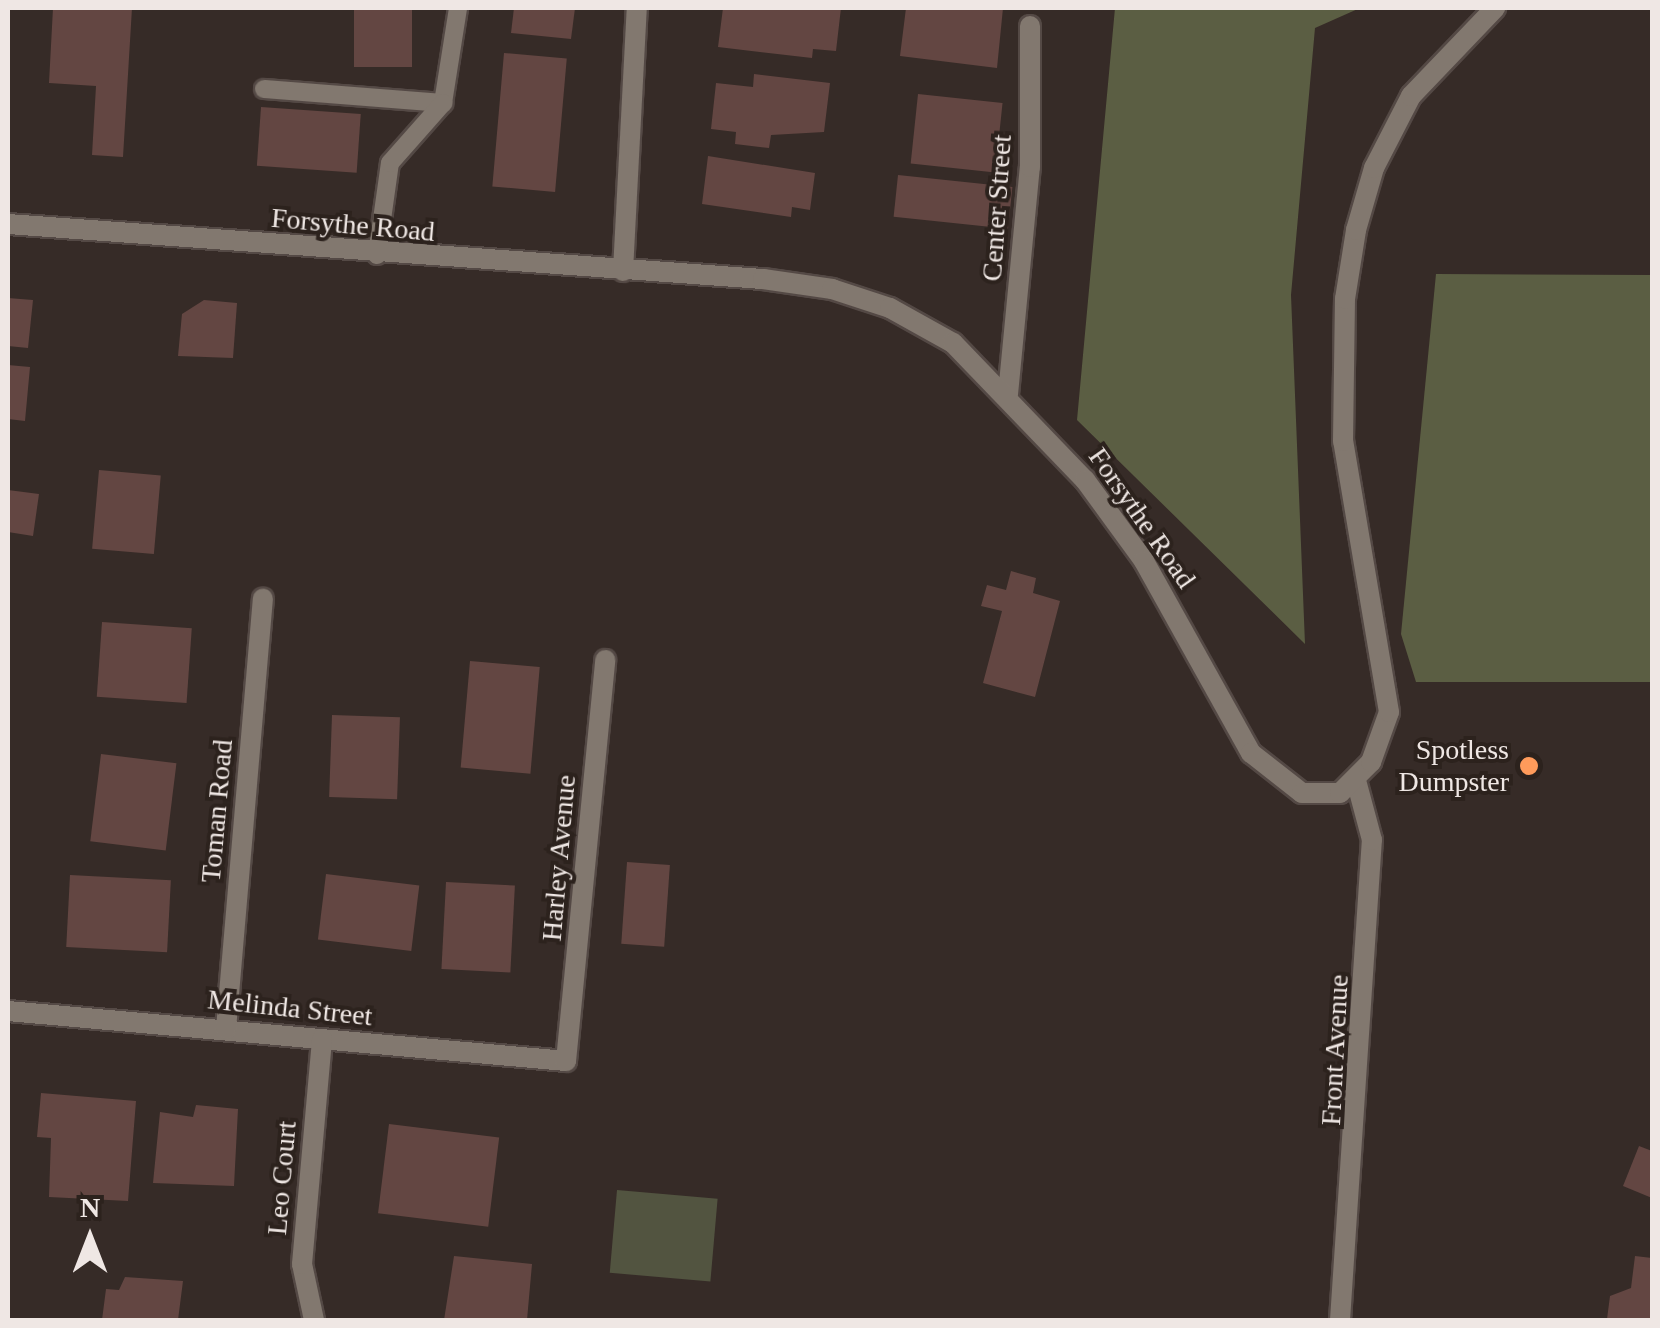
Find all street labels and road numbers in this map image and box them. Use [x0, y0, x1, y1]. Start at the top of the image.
street label: Center Street [975, 134, 1019, 282]
street label: Forsythe Road [270, 201, 436, 249]
street label: Forsythe Road [1081, 441, 1203, 595]
street label: Toman Road [194, 738, 240, 884]
street label: Harley Avenue [535, 773, 583, 943]
street label: Front Avenue [1314, 973, 1356, 1127]
street label: Melinda Street [206, 983, 374, 1033]
street label: Leo Court [260, 1120, 304, 1236]

